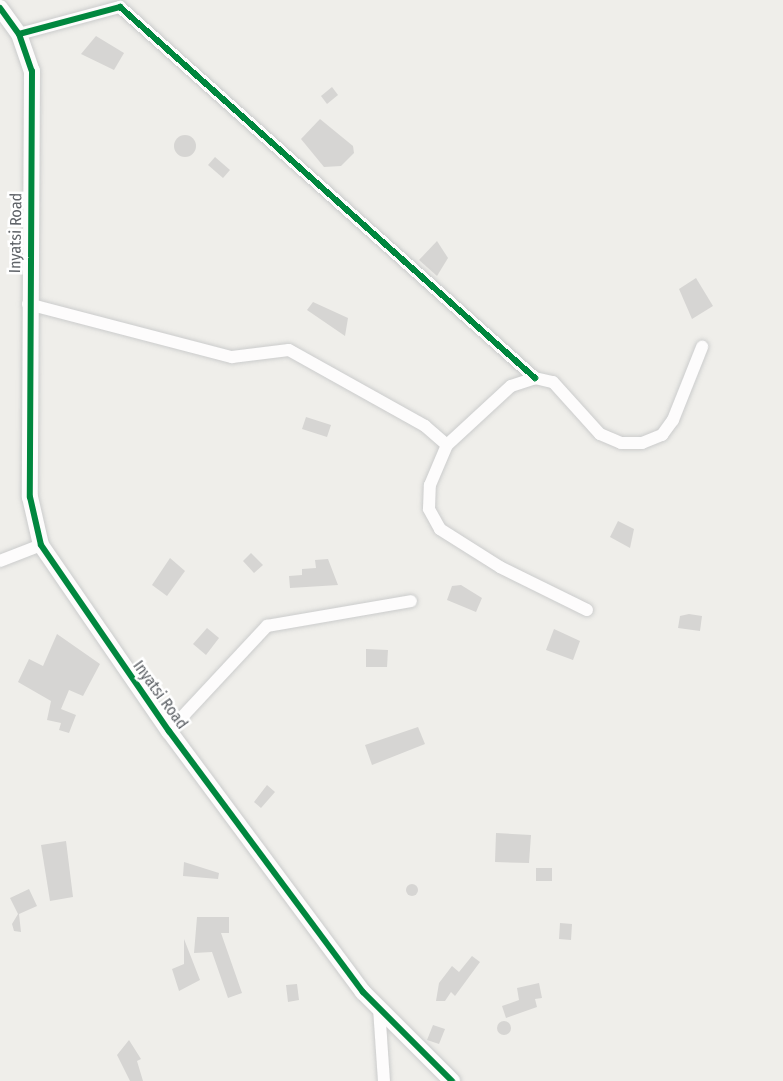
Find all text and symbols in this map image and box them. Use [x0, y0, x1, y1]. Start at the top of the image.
street label: Inyatsi Road [6, 193, 26, 273]
street label: Inyatsi Road [129, 657, 191, 733]

